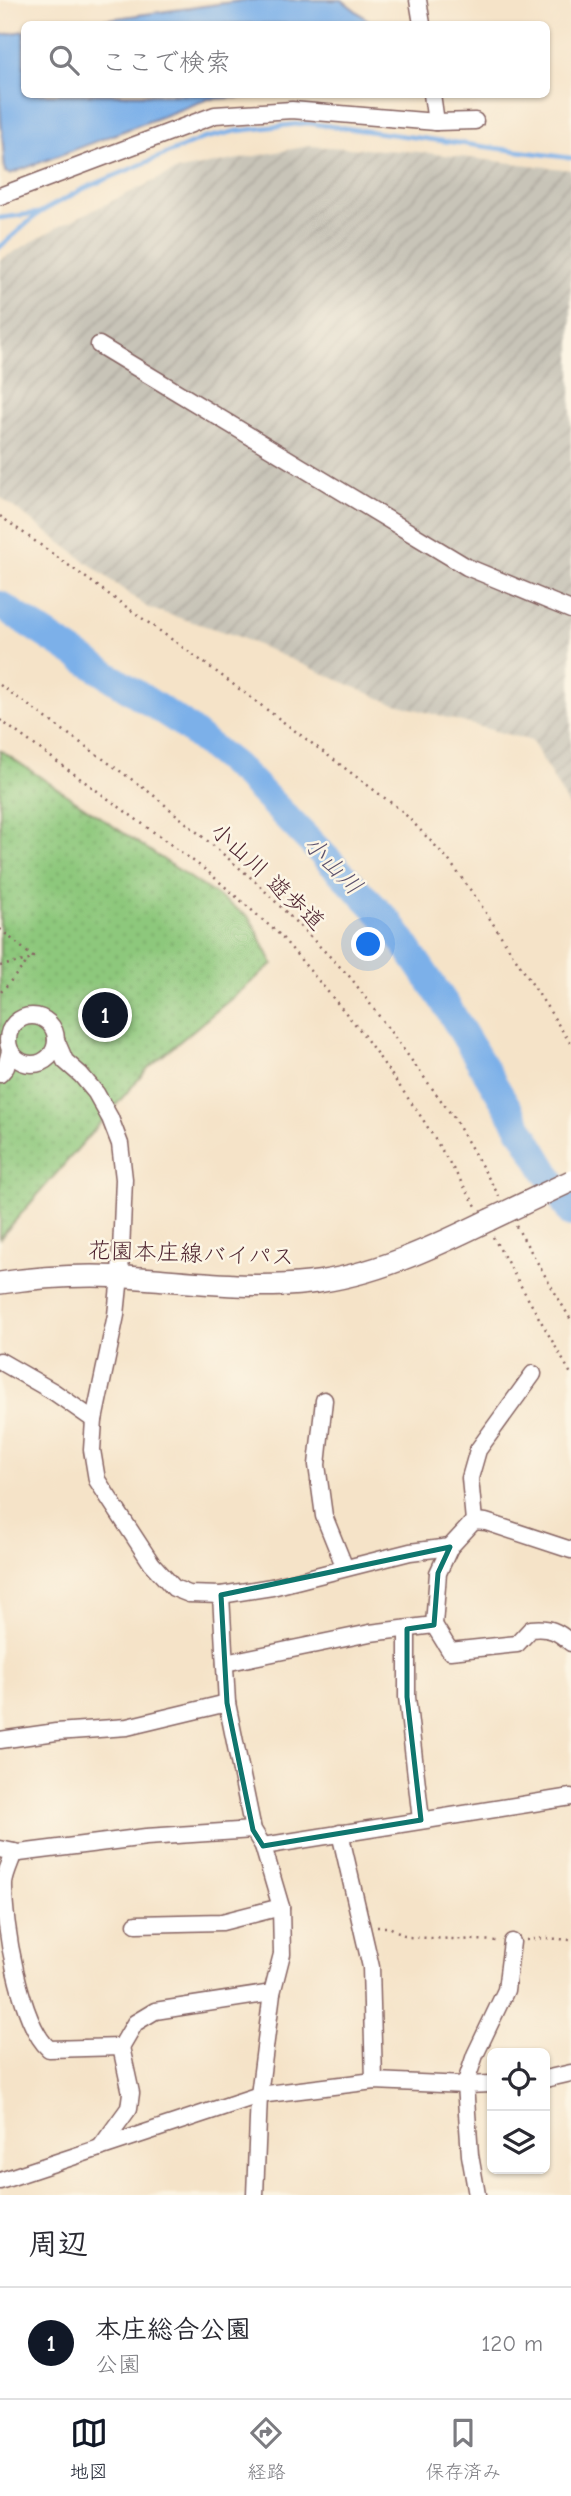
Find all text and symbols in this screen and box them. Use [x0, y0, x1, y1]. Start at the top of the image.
search box [21, 21, 550, 98]
icon: search [45, 41, 83, 79]
text: ここで検索 [101, 48, 231, 78]
street label: 小山川 遊歩道 [205, 817, 330, 936]
water label: 小山川 [298, 830, 368, 900]
your location [351, 927, 385, 961]
pin: 1 [82, 989, 128, 1041]
street label: 花園本庄線バイパス [87, 1236, 295, 1271]
map controls [487, 2048, 550, 2174]
button: locate [487, 2048, 550, 2111]
button: layers [487, 2111, 550, 2174]
text: 周辺 [28, 2227, 88, 2262]
text: 本庄総合公園 [95, 2315, 251, 2345]
text: 1 [46, 2330, 56, 2357]
text: 120 m [481, 2330, 543, 2357]
text: 公園 [95, 2351, 141, 2378]
tab: 地図 [70, 2414, 108, 2483]
tab: 経路 [247, 2414, 285, 2483]
tab: 保存済み [425, 2414, 501, 2483]

